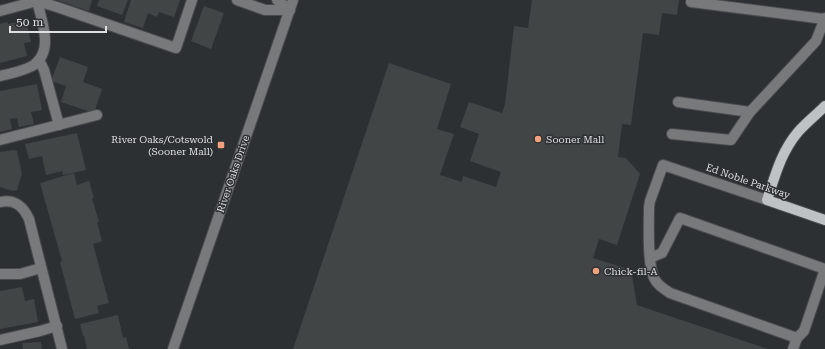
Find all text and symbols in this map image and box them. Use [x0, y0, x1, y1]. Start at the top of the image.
scale bar [10, 8, 106, 34]
text: 50 m [16, 15, 43, 29]
place label: River Oaks/Cotswold (Sooner Mall) [111, 134, 214, 157]
street label: River Oaks Drive [215, 134, 252, 214]
marker: Sooner Mall [533, 134, 543, 144]
place label: Sooner Mall [546, 134, 604, 145]
marker: River Oaks/Cotswold (Sooner Mall) [216, 140, 226, 150]
street label: Ed Noble Parkway [705, 161, 792, 201]
marker: Chick-fil-A [591, 266, 601, 276]
place label: Chick-fil-A [604, 266, 658, 277]

